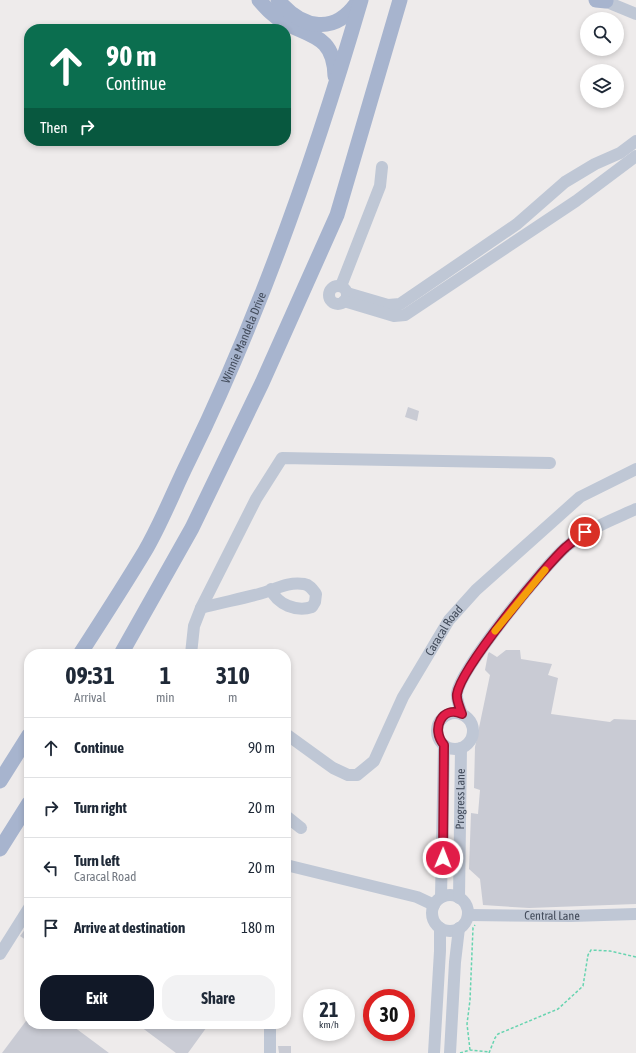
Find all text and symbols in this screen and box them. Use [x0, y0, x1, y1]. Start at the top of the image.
map controls [580, 12, 624, 108]
button: search [580, 12, 624, 56]
icon: ahead [40, 40, 92, 92]
text: 90 m [106, 40, 156, 72]
button: layers [580, 64, 624, 108]
text: Continue [106, 73, 166, 94]
icon: right [76, 116, 98, 138]
text: Then [40, 119, 68, 136]
street label: Winnie Mandela Drive [219, 290, 269, 385]
pin [568, 515, 602, 549]
icon: arrive [574, 521, 596, 543]
street label: Caracal Road [422, 602, 466, 658]
text: 09:31 [65, 662, 115, 689]
text: 1 [160, 662, 171, 689]
text: 310 [216, 662, 250, 689]
text: Arrival [74, 690, 106, 705]
text: min [156, 690, 175, 705]
text: m [228, 690, 237, 705]
icon: ahead [40, 737, 62, 759]
text: Continue [74, 739, 124, 756]
text: 90 m [248, 739, 275, 756]
street label: Progress Lane [453, 768, 468, 830]
icon: right [40, 797, 62, 819]
text: Turn right [74, 799, 127, 816]
text: 20 m [248, 799, 275, 816]
position arrow [422, 837, 464, 879]
text: Turn left [74, 852, 120, 869]
icon: left [40, 857, 62, 879]
text: 20 m [248, 859, 275, 876]
text: Caracal Road [74, 869, 136, 884]
street label: Central Lane [524, 909, 580, 923]
icon: arrive [40, 917, 62, 939]
text: Arrive at destination [74, 919, 185, 936]
text: 180 m [241, 919, 275, 936]
button: Exit [40, 975, 154, 1021]
button: Share [162, 975, 275, 1021]
speed limit sign: 30 [363, 989, 415, 1041]
text: 21 [320, 998, 338, 1021]
text: km/h [319, 1019, 339, 1030]

